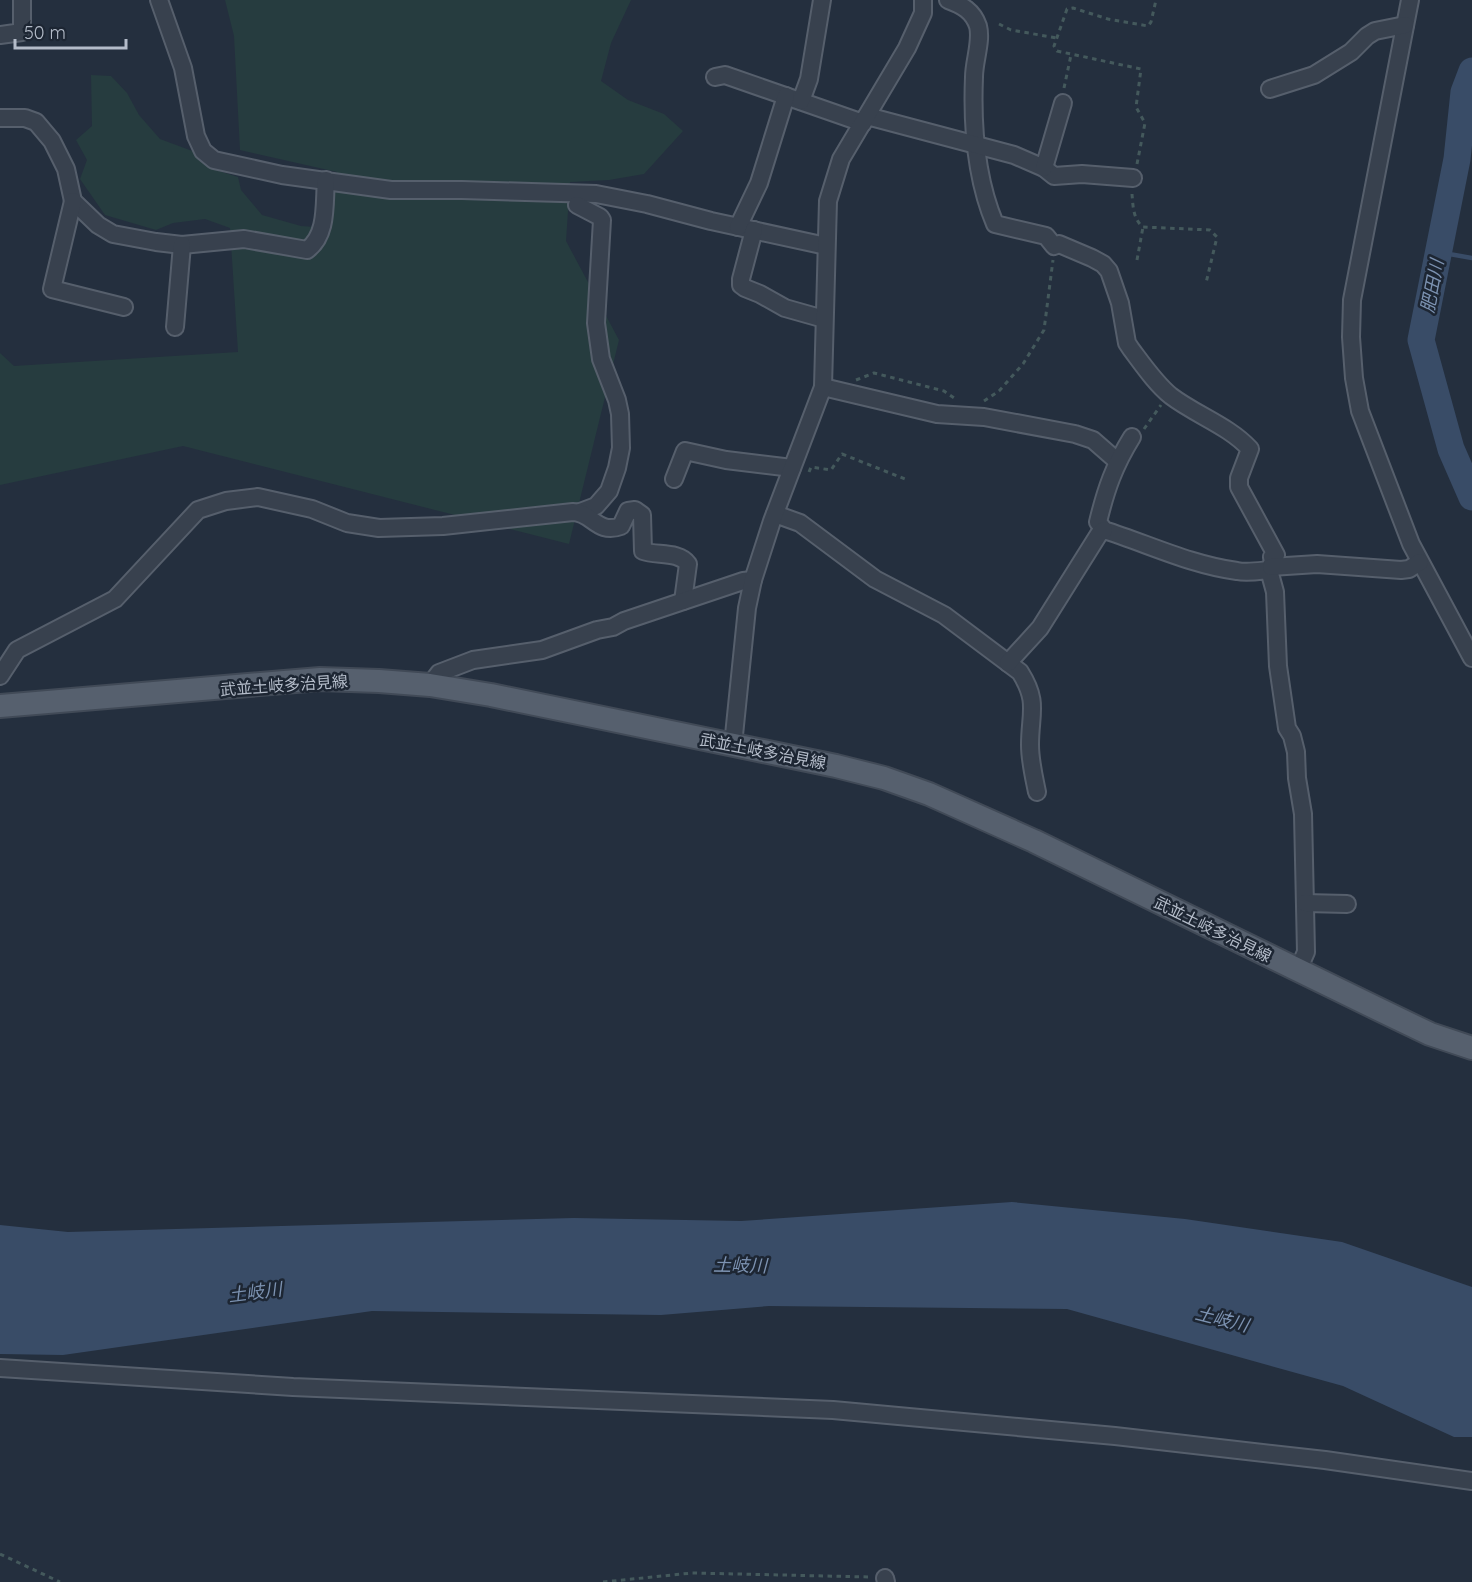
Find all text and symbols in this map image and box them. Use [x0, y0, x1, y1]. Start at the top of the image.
scale bar [15, 12, 126, 50]
text: 50 m [24, 21, 66, 44]
water label: 肥田川 [1416, 255, 1449, 315]
street label: 武並土岐多治見線 [219, 671, 349, 699]
street label: 武並土岐多治見線 [698, 729, 828, 773]
street label: 武並土岐多治見線 [1151, 892, 1275, 966]
water label: 土岐川 [713, 1253, 769, 1277]
water label: 土岐川 [227, 1277, 285, 1307]
water label: 土岐川 [1193, 1301, 1253, 1337]

